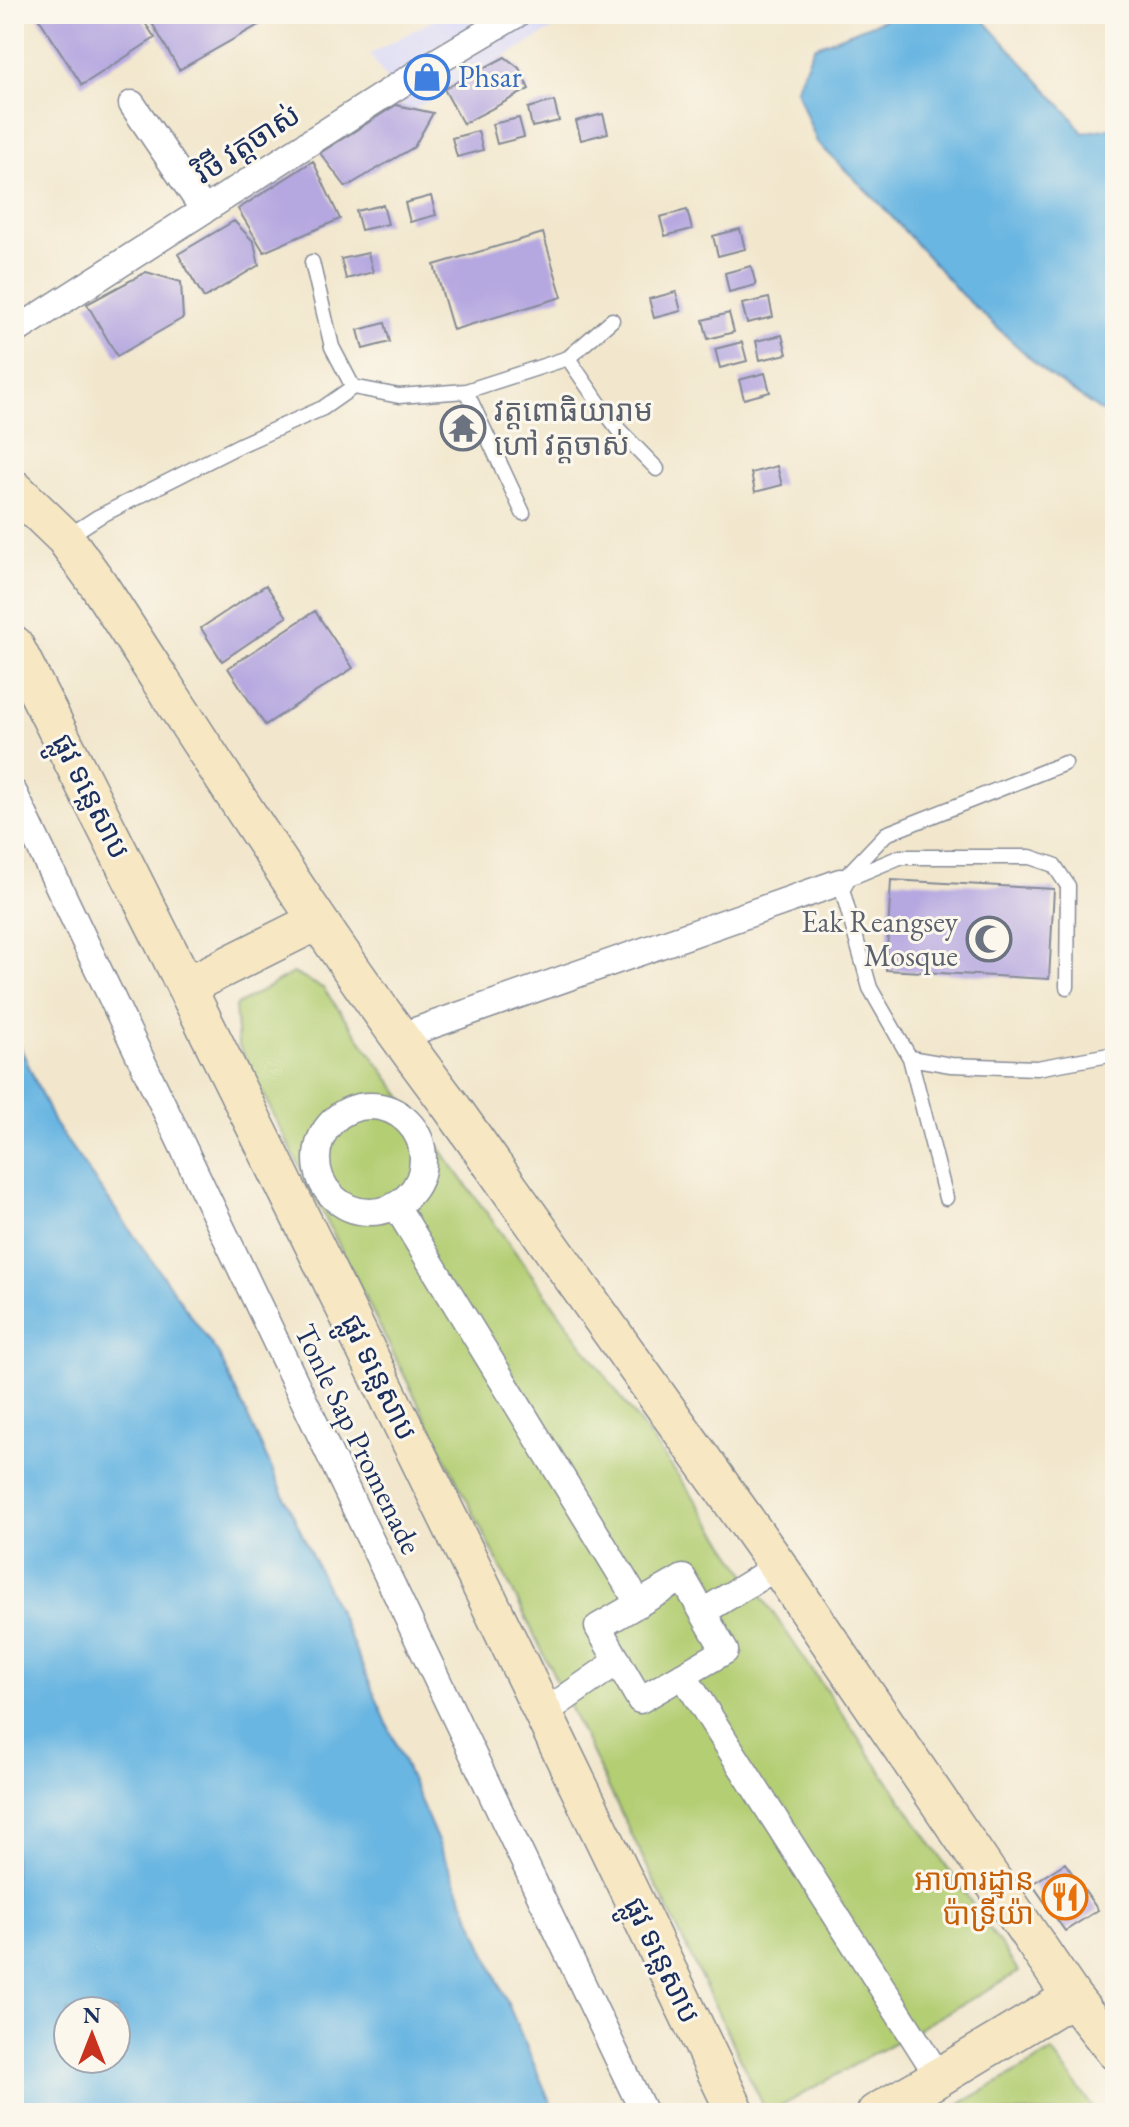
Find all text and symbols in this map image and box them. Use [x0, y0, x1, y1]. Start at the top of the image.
shop icon: Phsar [403, 53, 451, 101]
place label: Phsar [458, 57, 522, 96]
street label: វិថី វត្តចាស់ [186, 95, 307, 193]
place label: វត្តពោធិយារាម ហៅ វត្តចាស់ [494, 391, 653, 464]
temple icon: វត្តពោធិយារាម ហៅ វត្តចាស់ [439, 404, 487, 452]
street label: ផ្លូវ ទន្លេសាប [37, 726, 140, 868]
place label: Eak Reangsey Mosque [801, 902, 959, 975]
mosque icon: Eak Reangsey Mosque [965, 915, 1013, 963]
street label: ផ្លូវ ទន្លេសាប [326, 1307, 427, 1449]
street label: Tonle Sap Promenade [286, 1317, 431, 1560]
place label: អាហារដ្ឋាន ប៉ាទ្រីយ៉ា [914, 1860, 1034, 1933]
restaurant icon: អាហារដ្ឋាន ប៉ាទ្រីយ៉ា [1041, 1873, 1089, 1921]
street label: ផ្លូវ ទន្លេសាប [609, 1890, 710, 2032]
north arrow [52, 1995, 132, 2075]
text: N [83, 2001, 101, 2030]

